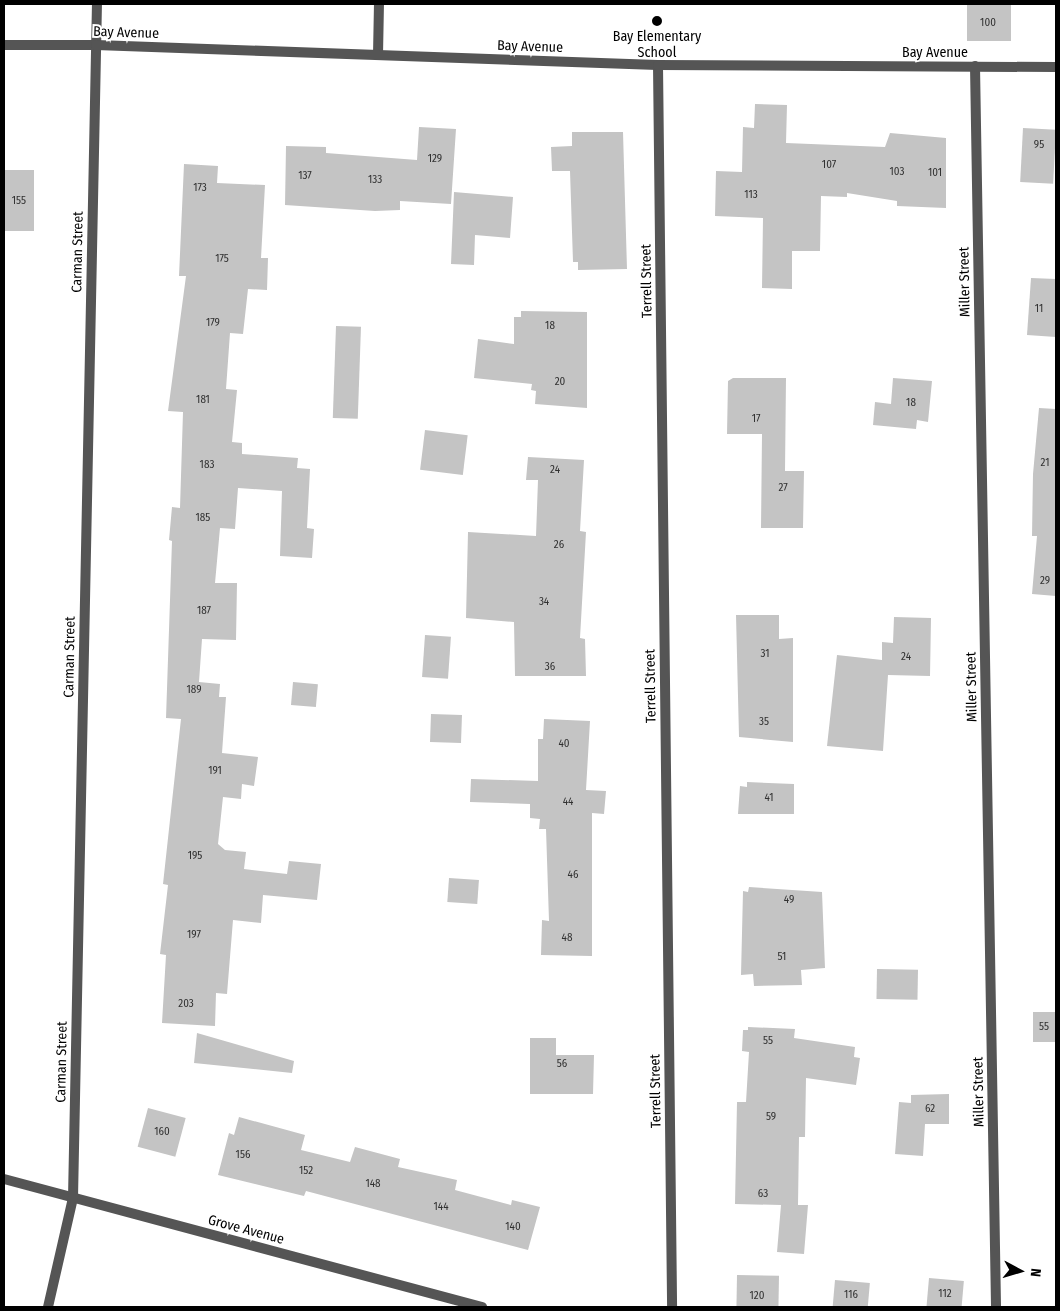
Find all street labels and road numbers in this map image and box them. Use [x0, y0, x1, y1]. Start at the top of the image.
street label: Bay Avenue [93, 23, 159, 43]
street label: Bay Avenue [497, 37, 563, 57]
street label: Bay Avenue [902, 45, 968, 61]
street label: Carman Street [69, 211, 87, 293]
street label: Terrell Street [638, 244, 656, 318]
street label: Miller Street [956, 247, 974, 317]
street label: Carman Street [61, 616, 79, 698]
street label: Terrell Street [642, 649, 660, 723]
street label: Miller Street [963, 652, 981, 722]
street label: Carman Street [53, 1021, 71, 1103]
street label: Terrell Street [647, 1054, 665, 1128]
street label: Miller Street [970, 1057, 988, 1127]
street label: Grove Avenue [206, 1212, 286, 1248]

